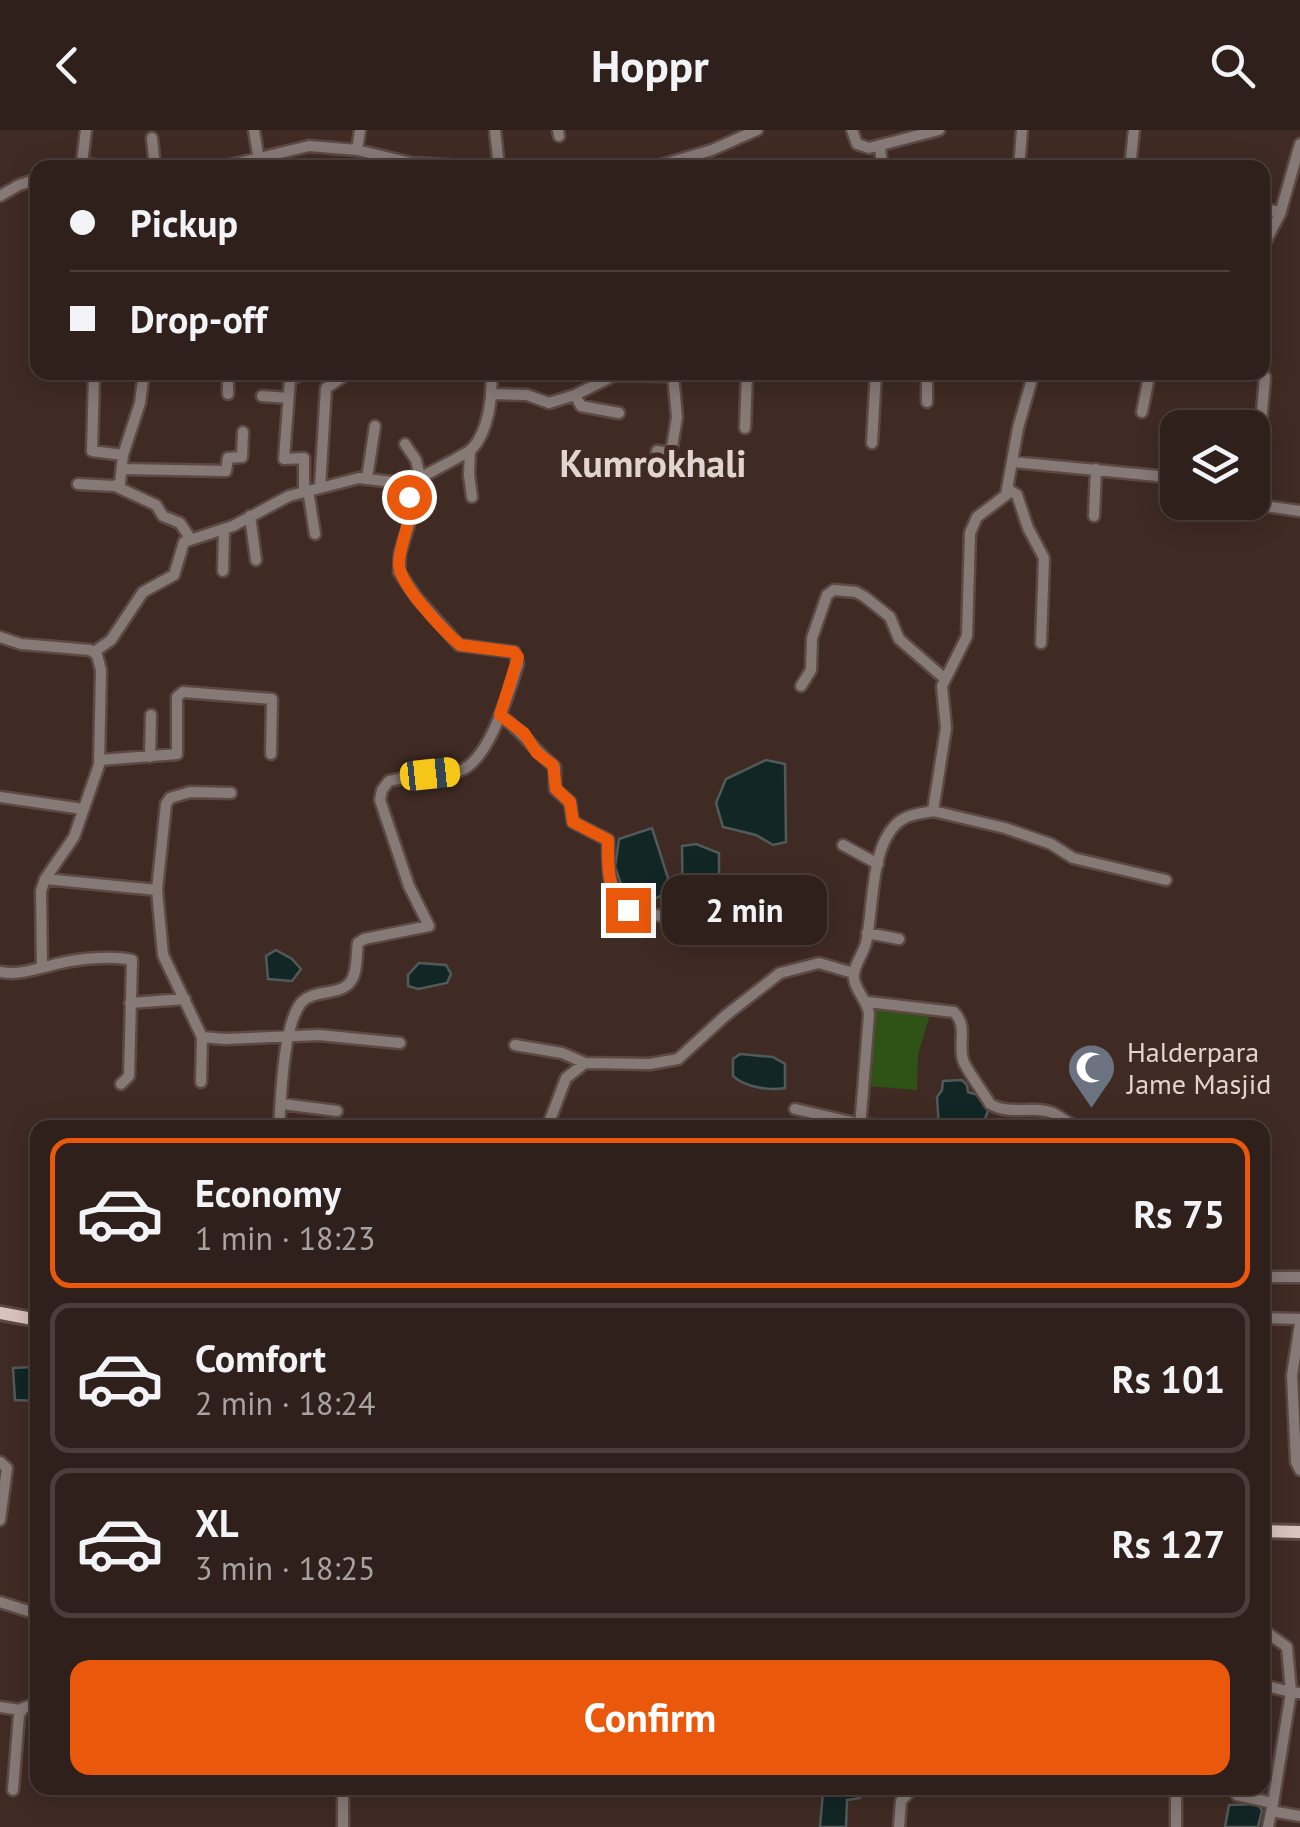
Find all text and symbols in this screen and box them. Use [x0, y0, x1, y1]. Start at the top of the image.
text: Hoppr [591, 36, 709, 94]
icon: back [40, 38, 95, 93]
icon: search [1205, 38, 1260, 93]
text: Pickup [130, 198, 238, 247]
text: Drop-off [130, 294, 267, 343]
map controls [1160, 410, 1270, 520]
button: layers [1160, 410, 1270, 520]
district label: Kumrokhali [559, 438, 747, 487]
route start [387, 475, 432, 520]
car [399, 756, 461, 792]
callout: 2 min [663, 875, 828, 945]
route end [606, 888, 651, 933]
text: 2 min [705, 889, 784, 931]
place label: Halderpara Jame Masjid [1126, 1033, 1271, 1102]
mosque icon: Halderpara Jame Masjid [1066, 1042, 1118, 1110]
icon: car [75, 1168, 165, 1258]
text: Economy [195, 1168, 341, 1217]
text: Rs 75 [1133, 1189, 1225, 1238]
text: 1 min · 18:23 [195, 1217, 375, 1259]
icon: car [75, 1333, 165, 1423]
text: Comfort [195, 1333, 326, 1382]
text: Rs 101 [1112, 1354, 1225, 1403]
text: 2 min · 18:24 [195, 1382, 375, 1424]
icon: car [75, 1498, 165, 1588]
text: XL [195, 1498, 239, 1547]
text: Rs 127 [1112, 1519, 1225, 1568]
text: 3 min · 18:25 [195, 1547, 375, 1589]
button: Confirm [70, 1660, 1230, 1775]

